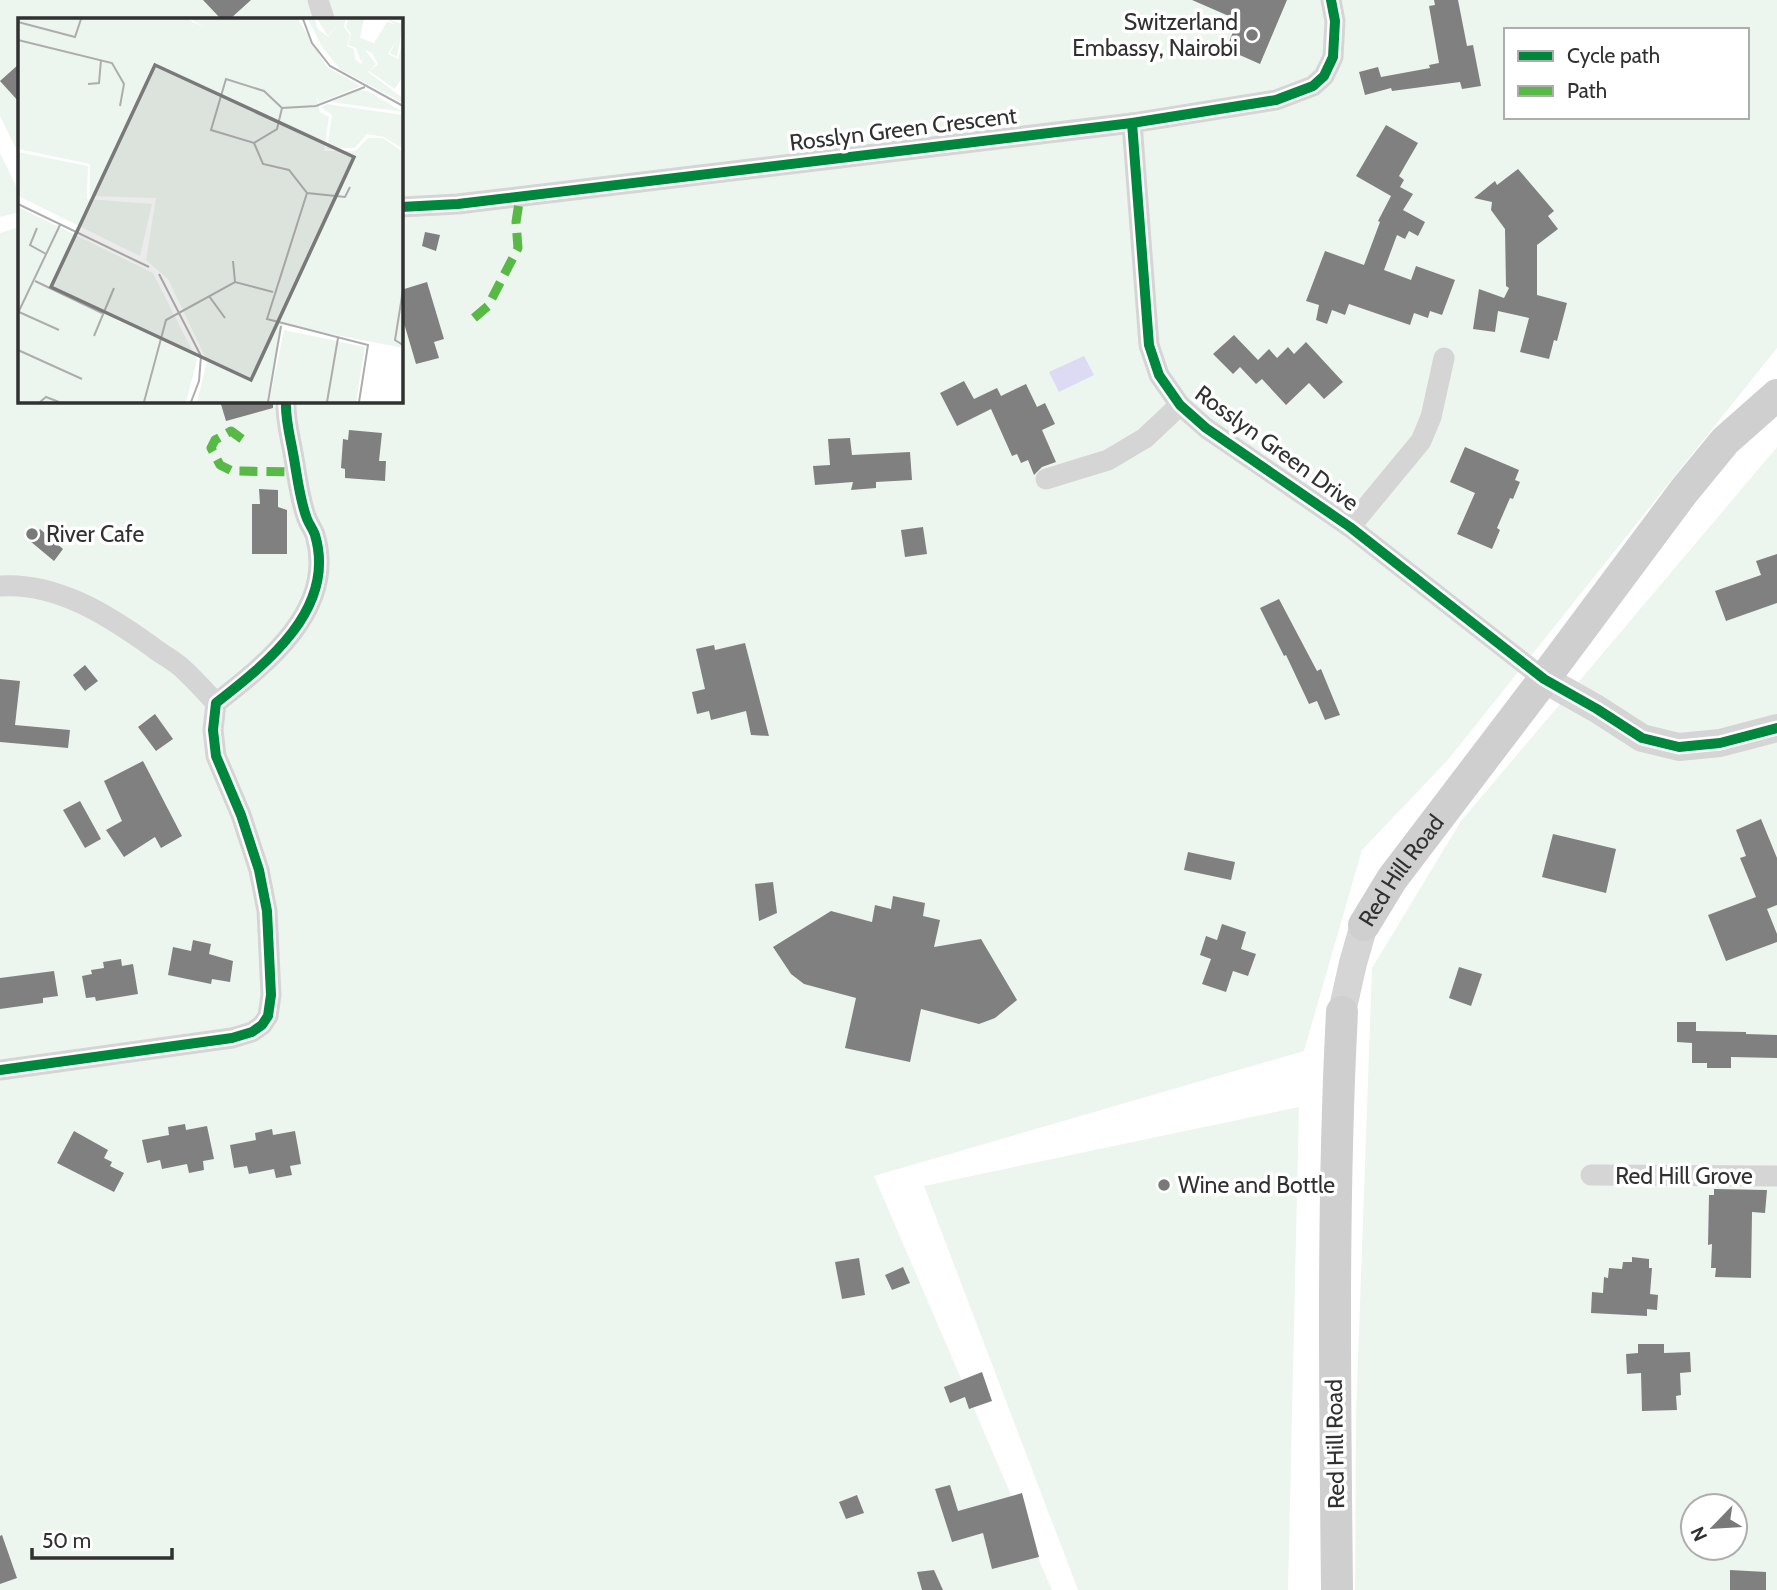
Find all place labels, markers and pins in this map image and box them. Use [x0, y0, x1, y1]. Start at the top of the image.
place label: Switzerland Embassy, Nairobi [1072, 8, 1238, 62]
marker: Switzerland Embassy, Nairobi [1244, 27, 1260, 43]
place label: River Cafe [46, 520, 144, 548]
marker: River Cafe [24, 526, 40, 542]
place label: Wine and Bottle [1178, 1171, 1335, 1199]
marker: Wine and Bottle [1156, 1177, 1172, 1193]

